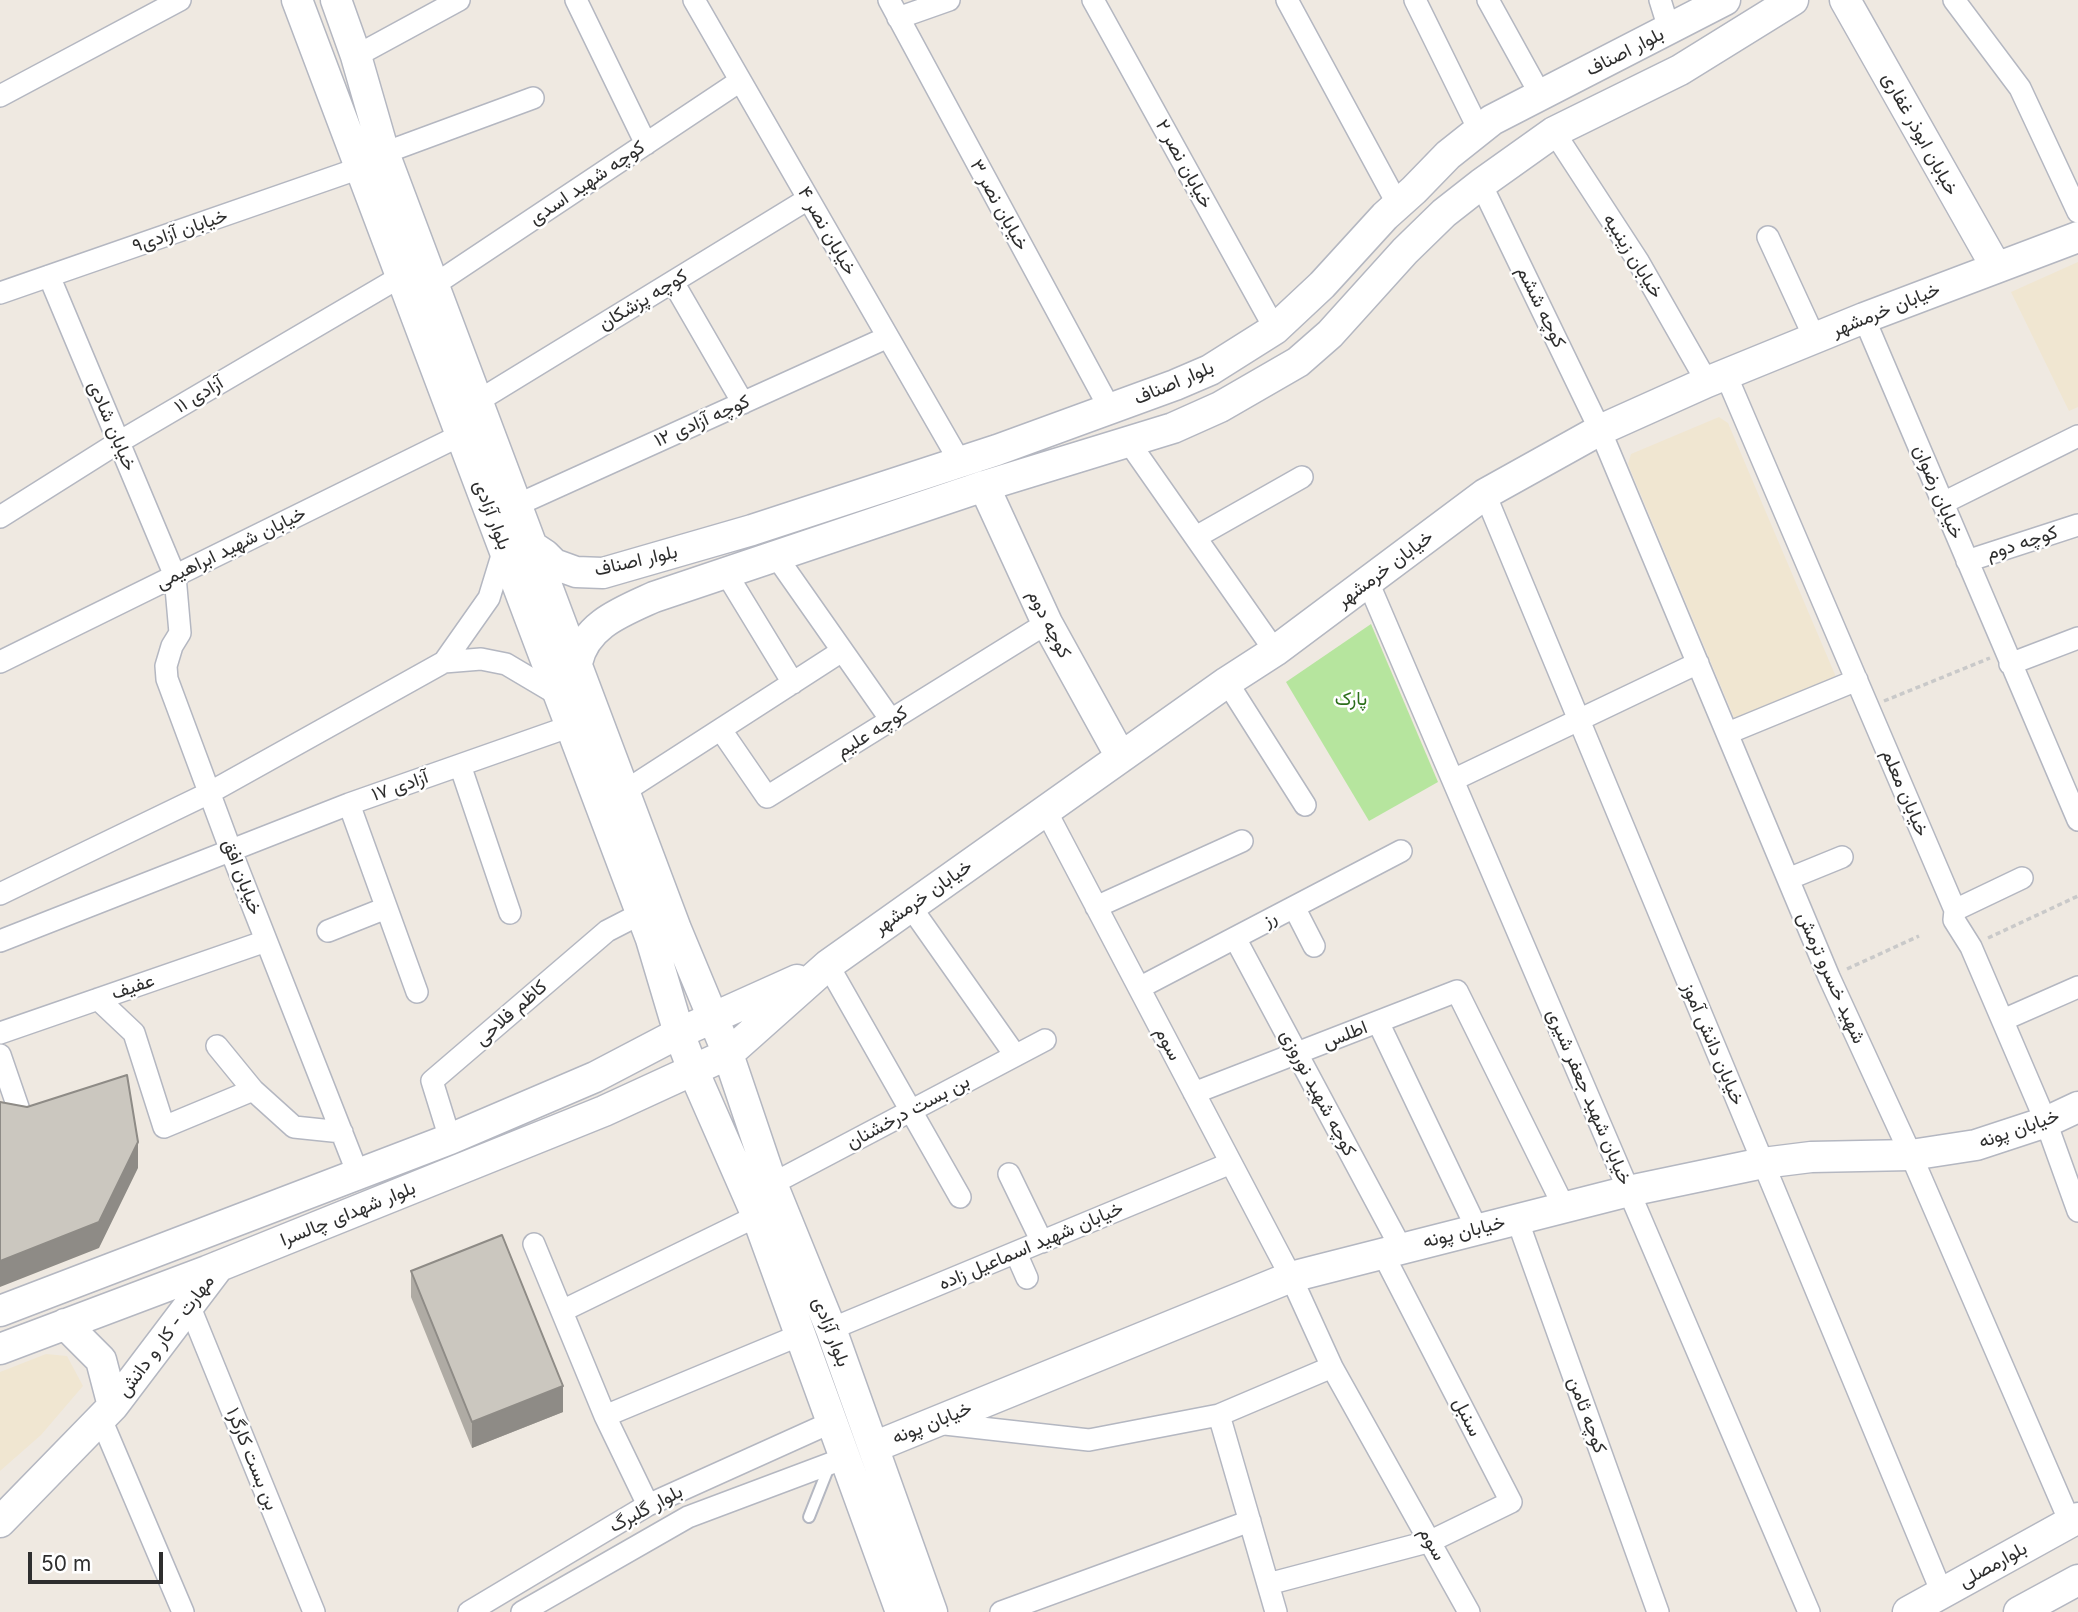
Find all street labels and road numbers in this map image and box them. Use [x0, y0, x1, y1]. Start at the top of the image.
street label: بلوار اصناف [1582, 23, 1668, 81]
street label: خیابان ابوذر غفاری [1877, 69, 1963, 199]
street label: خیابان نصر ۲ [1150, 116, 1218, 212]
street label: کوچه شهید اسدی [525, 136, 649, 230]
street label: خیابان نصر ۳ [965, 156, 1033, 254]
street label: خیابان نصر ۴ [792, 183, 862, 279]
street label: خیابان آزادی۹ [129, 204, 231, 258]
street label: خیابان زینبیه [1598, 209, 1668, 303]
street label: کوچه ششم [1511, 263, 1571, 351]
street label: کوچه پزشکان [594, 265, 692, 335]
street label: خیابان خرمشهر [1828, 278, 1944, 342]
street label: بلوار اصناف [1131, 356, 1217, 410]
street label: آزادی ۱۱ [170, 372, 228, 418]
street label: خیابان شادی [83, 377, 141, 475]
street label: کوچه آزادی ۱۲ [651, 390, 753, 452]
street label: خیابان رضوان [1908, 442, 1968, 542]
street label: بلوار آزادی [468, 477, 516, 553]
street label: خیابان شهید ابراهیمی [152, 502, 310, 594]
street label: کوچه دوم [1983, 521, 2061, 565]
street label: خیابان خرمشهر [1332, 525, 1438, 613]
street label: بلوار اصناف [592, 540, 680, 582]
street label: کوچه دوم [1022, 586, 1076, 662]
street label: کوچه علیم [832, 701, 912, 763]
street label: خیابان معلم [1876, 746, 1934, 840]
street label: آزادی ۱۷ [369, 766, 431, 806]
street label: خیابان افق [217, 836, 267, 918]
street label: خیابان خرمشهر [869, 855, 977, 939]
street label: رز [1259, 906, 1281, 932]
street label: شهید خسرو ترمش [1792, 909, 1870, 1047]
street label: عفیف [109, 969, 157, 1005]
street label: کاظم فلاحی [470, 975, 552, 1051]
street label: خیابان دانش آموز [1677, 979, 1749, 1109]
street label: خیابان شهید جعفر شیری [1542, 1005, 1636, 1189]
street label: اطلس [1319, 1016, 1371, 1054]
street label: سوم [1150, 1023, 1186, 1065]
street label: کوچه شهید نوروزی [1275, 1026, 1361, 1160]
street label: بن بست درخشنان [842, 1070, 974, 1154]
street label: خیابان پونه [1976, 1105, 2062, 1153]
street label: بلوار شهدای چالسرا [277, 1177, 419, 1251]
street label: خیابان شهید اسماعیل زاده [935, 1197, 1127, 1295]
street label: خیابان پونه [1420, 1211, 1508, 1253]
street label: مهارت - کار و دانش [113, 1270, 219, 1402]
street label: بلوار آزادی [807, 1294, 855, 1370]
street label: کوچه ثامن [1563, 1374, 1611, 1456]
street label: سنبل [1448, 1394, 1486, 1440]
street label: خیابان پونه [889, 1397, 975, 1449]
street label: بن بست کارگر۱ [221, 1404, 283, 1514]
street label: بلوار گلبرگ [605, 1480, 687, 1538]
street label: سوم [1414, 1523, 1450, 1565]
street label: بلوارمصلی [1955, 1537, 2031, 1593]

